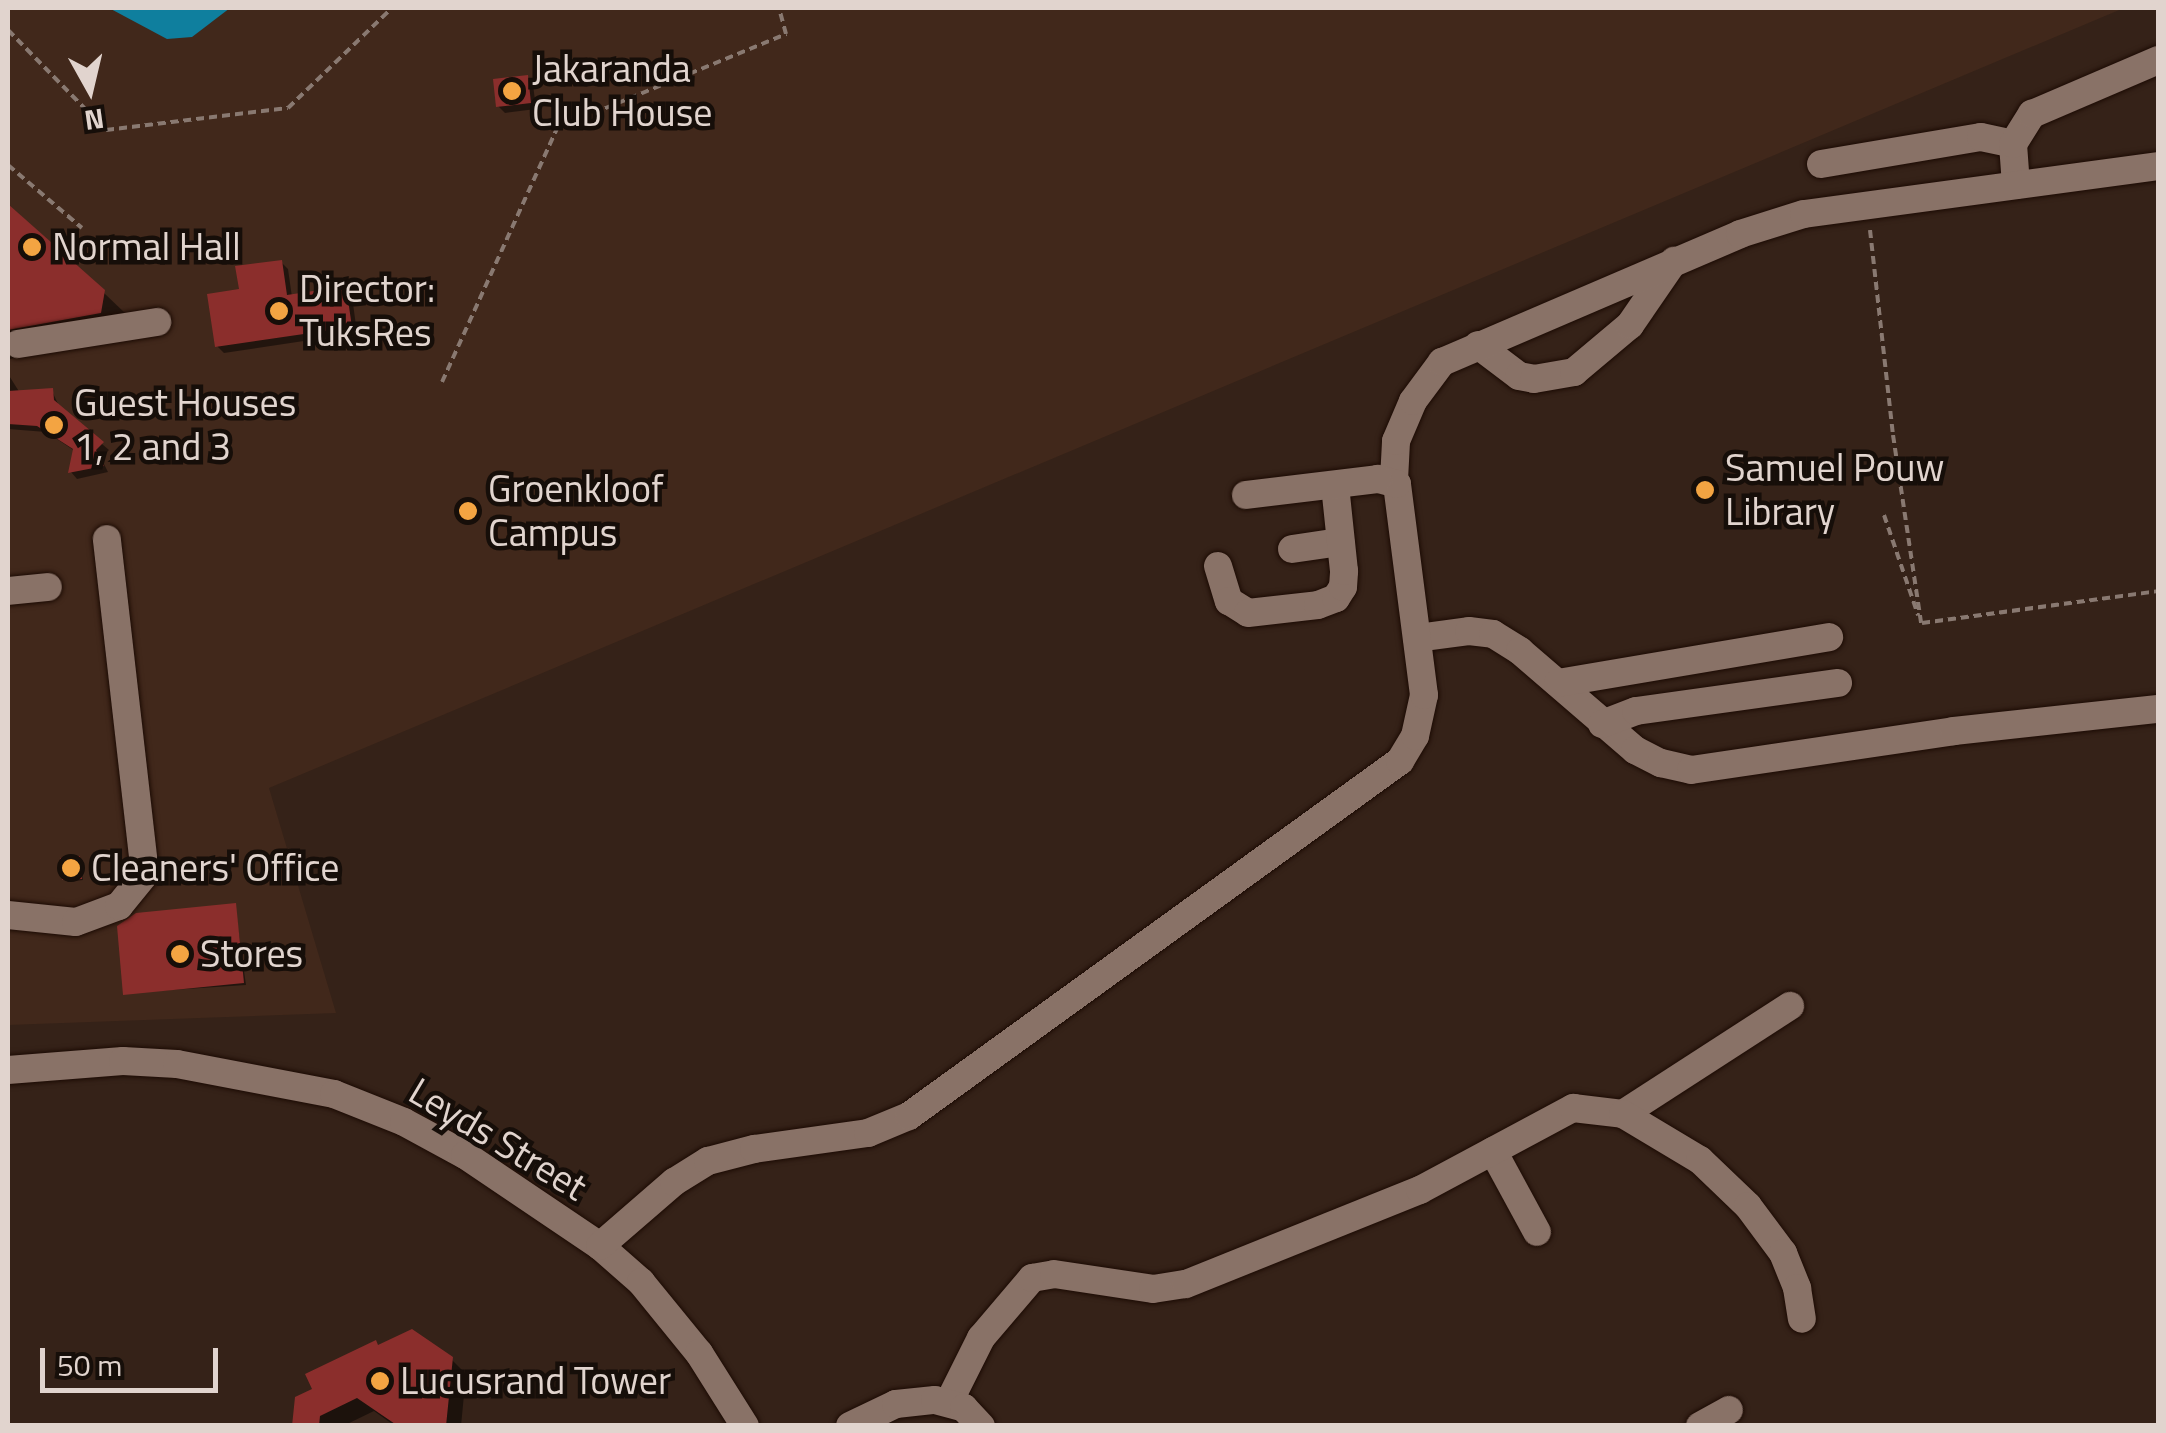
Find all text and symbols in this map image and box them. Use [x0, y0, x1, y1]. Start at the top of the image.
north arrow [40, 40, 140, 140]
place label: Jakaranda Club House [532, 46, 713, 136]
marker: Jakaranda Club House [501, 80, 523, 102]
text: N [82, 98, 107, 143]
place label: Normal Hall [52, 224, 241, 270]
marker: Normal Hall [21, 236, 43, 258]
place label: Director: TuksRes [299, 266, 435, 356]
marker: Director: TuksRes [268, 300, 290, 322]
place label: Guest Houses 1, 2 and 3 [74, 380, 296, 469]
marker: Guest Houses 1, 2 and 3 [43, 414, 65, 436]
place label: Samuel Pouw Library [1725, 445, 1944, 534]
place label: Groenkloof Campus [488, 466, 664, 556]
marker: Samuel Pouw Library [1694, 479, 1716, 501]
marker: Groenkloof Campus [457, 500, 479, 522]
place label: Cleaners' Office [91, 845, 339, 891]
marker: Cleaners' Office [60, 857, 82, 879]
place label: Stores [200, 931, 303, 977]
marker: Stores [169, 943, 191, 965]
street label: Leyds Street [401, 1068, 595, 1210]
scale bar [45, 1328, 222, 1390]
text: 50 m [57, 1342, 122, 1388]
place label: Lucusrand Tower [400, 1358, 671, 1404]
marker: Lucusrand Tower [369, 1370, 391, 1392]

